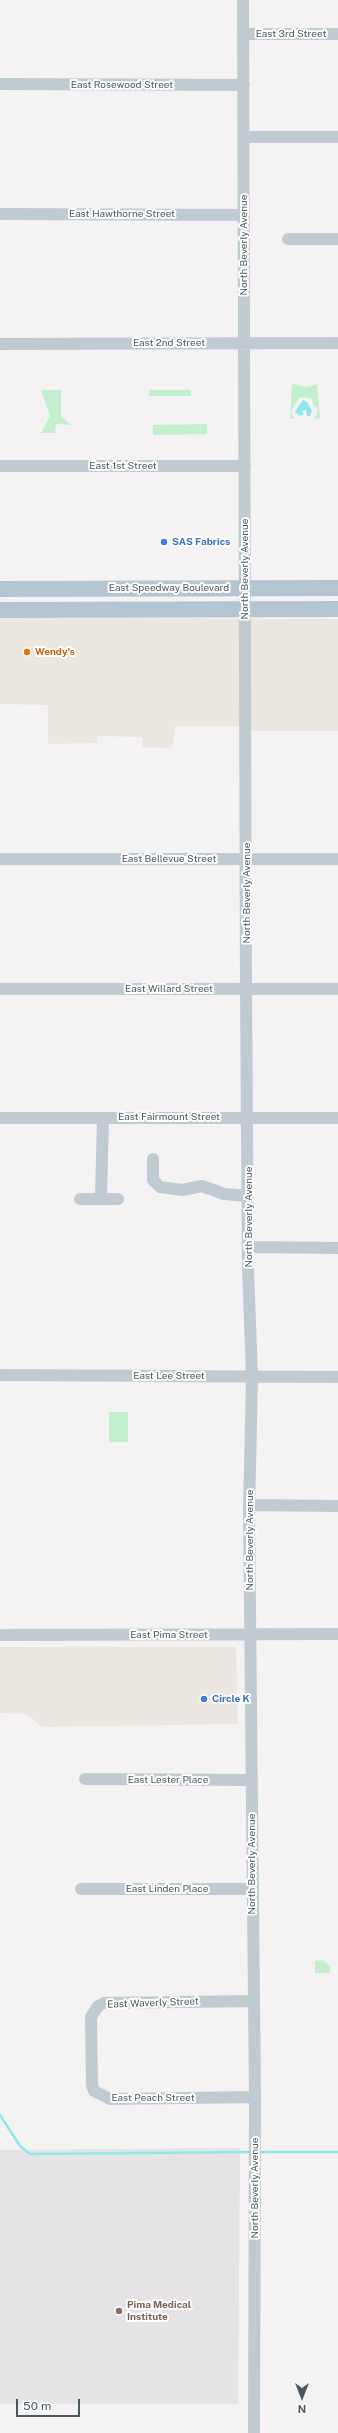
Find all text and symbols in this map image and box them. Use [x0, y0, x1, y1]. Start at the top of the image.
street label: East 3rd Street [256, 28, 326, 40]
street label: East Rosewood Street [71, 79, 173, 91]
street label: North Beverly Avenue [238, 195, 250, 295]
street label: East Hawthorne Street [69, 208, 175, 220]
street label: East 2nd Street [133, 337, 205, 349]
street label: East 1st Street [89, 460, 157, 472]
street label: North Beverly Avenue [239, 519, 251, 619]
place label: SAS Fabrics [172, 536, 230, 548]
marker: SAS Fabrics [159, 537, 169, 547]
street label: East Speedway Boulevard [109, 582, 229, 594]
place label: Wendy's [35, 646, 75, 658]
marker: Wendy's [22, 647, 32, 657]
street label: North Beverly Avenue [241, 843, 253, 943]
street label: East Bellevue Street [122, 853, 216, 865]
street label: East Willard Street [125, 983, 213, 995]
street label: East Fairmount Street [118, 1111, 220, 1123]
street label: North Beverly Avenue [243, 1167, 255, 1267]
street label: East Lee Street [133, 1370, 205, 1382]
street label: North Beverly Avenue [244, 1490, 256, 1590]
street label: East Pima Street [130, 1629, 208, 1641]
place label: Circle K [212, 1693, 250, 1705]
marker: Circle K [199, 1694, 209, 1704]
street label: East Lester Place [128, 1774, 208, 1786]
street label: North Beverly Avenue [246, 1814, 258, 1914]
street label: East Linden Place [126, 1883, 208, 1895]
street label: East Waverly Street [107, 1995, 199, 2011]
street label: East Peach Street [111, 2092, 195, 2104]
street label: North Beverly Avenue [249, 2138, 261, 2238]
place label: Pima Medical Institute [127, 2299, 191, 2322]
marker: Pima Medical Institute [114, 2306, 124, 2316]
north arrow [282, 2377, 322, 2417]
scale bar [18, 2391, 82, 2417]
text: 50 m [23, 2399, 51, 2413]
text: N [298, 2403, 306, 2415]

